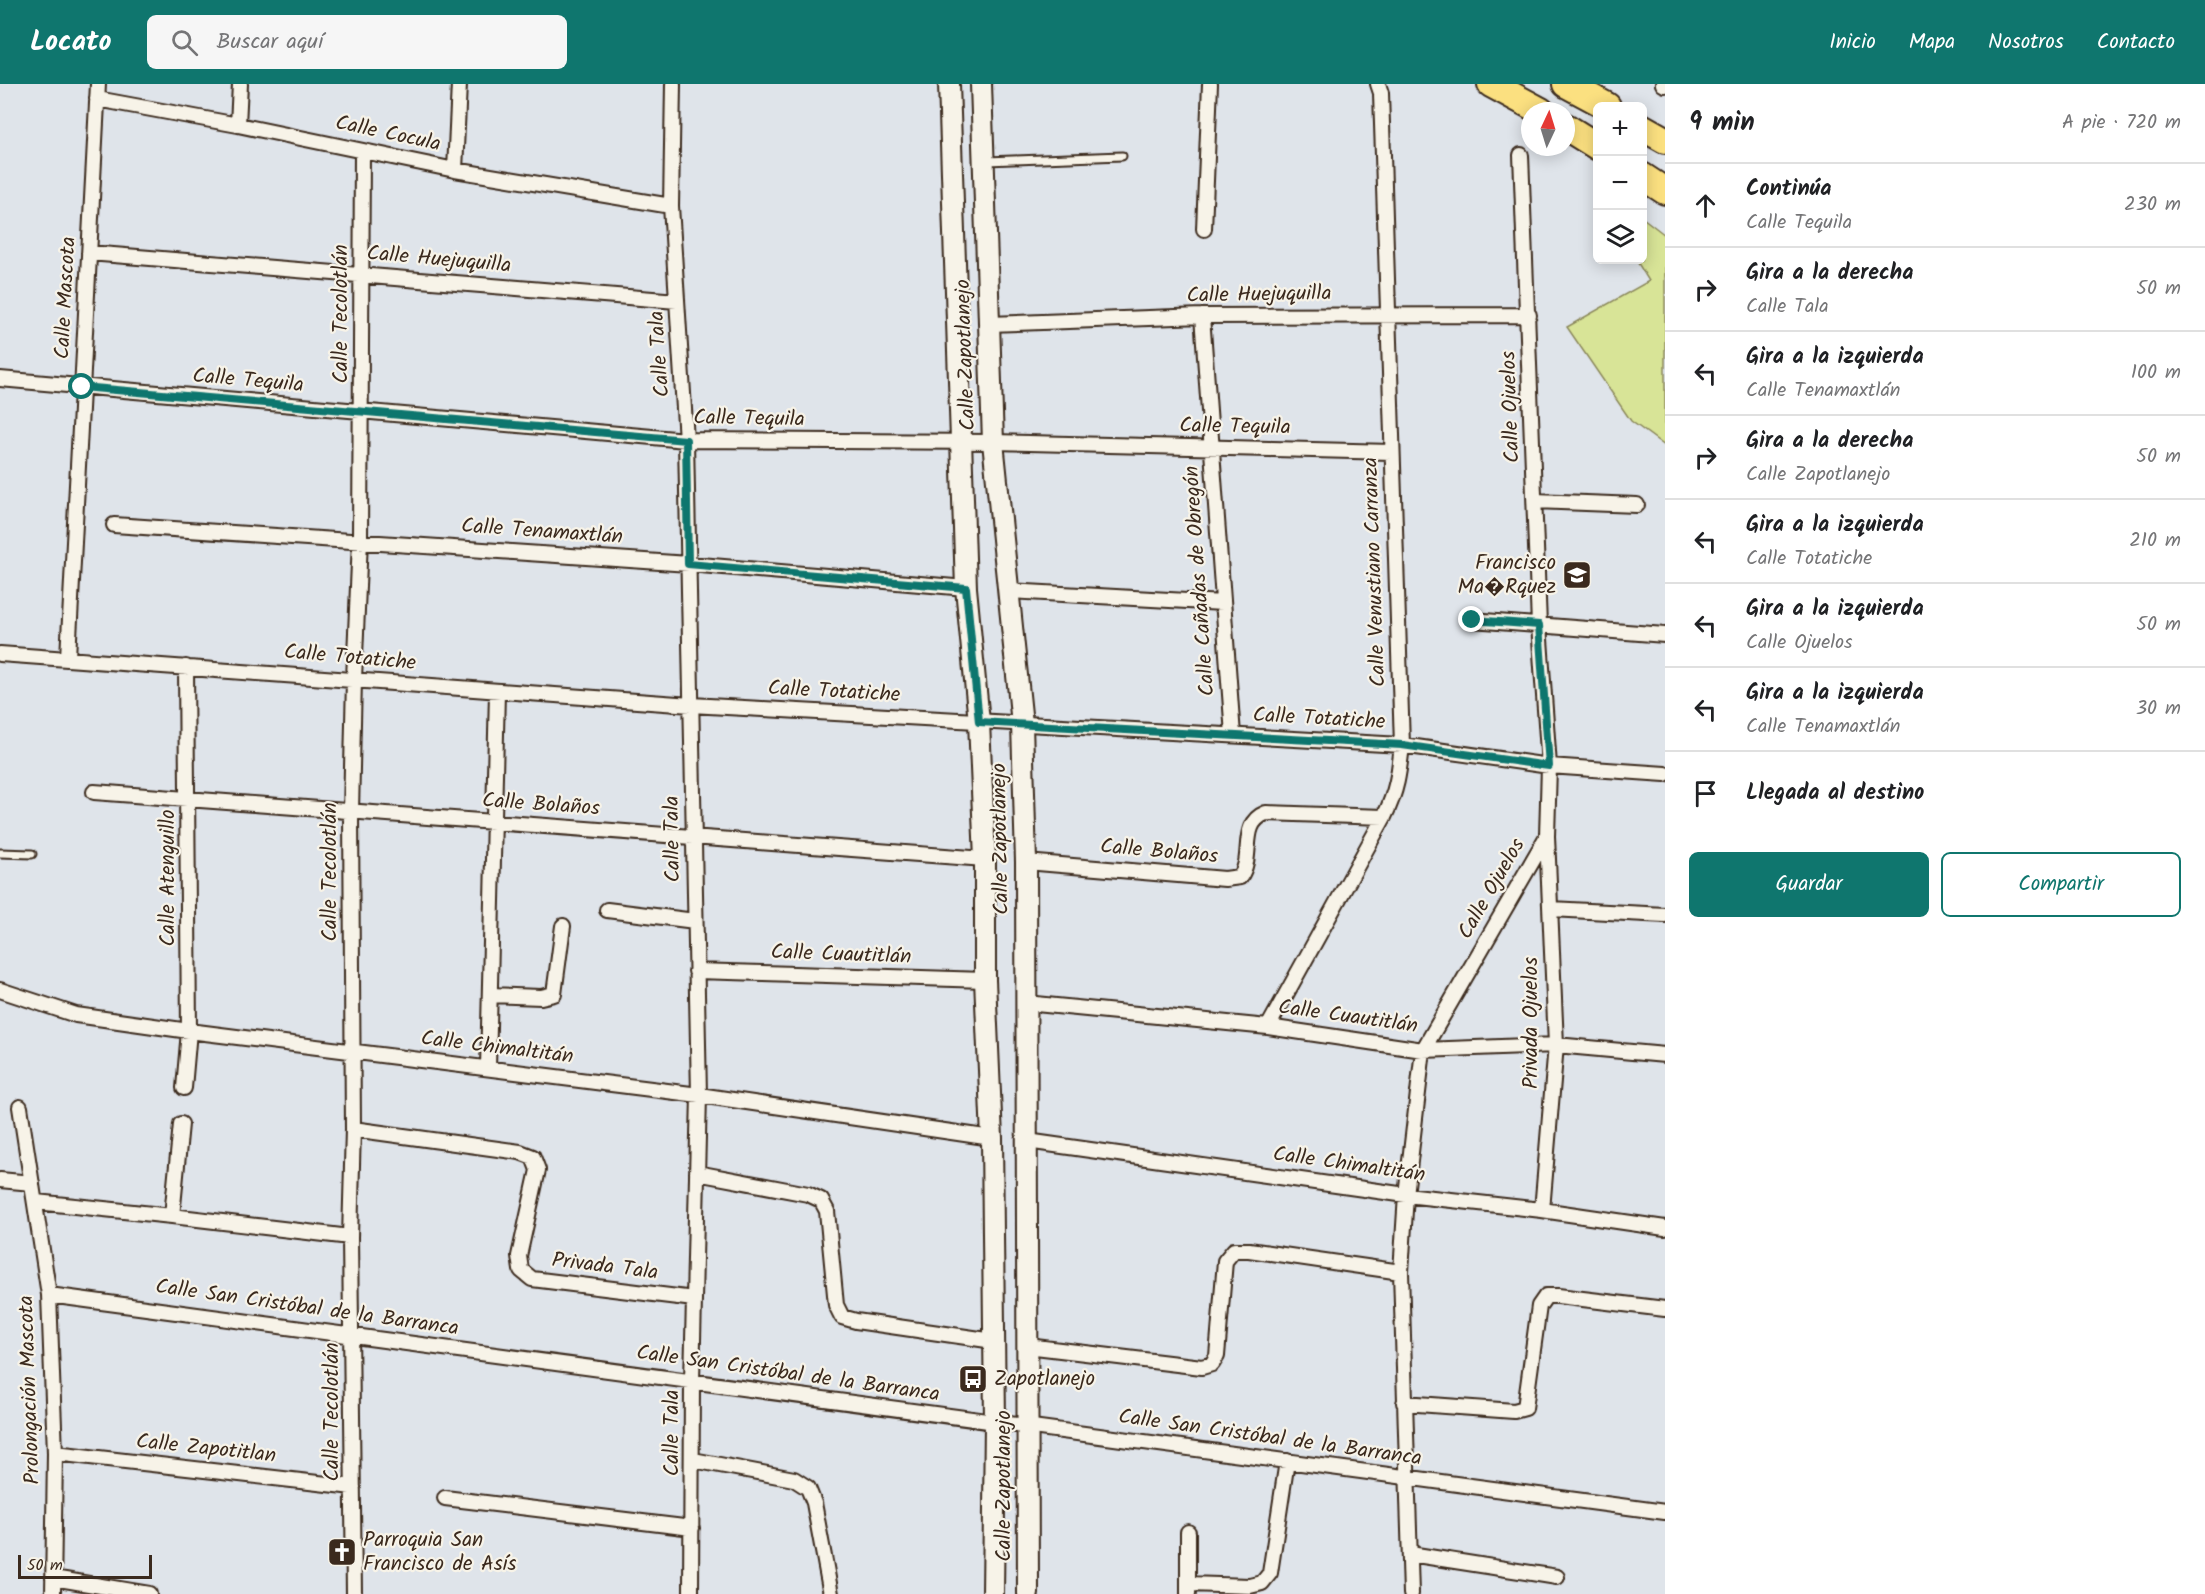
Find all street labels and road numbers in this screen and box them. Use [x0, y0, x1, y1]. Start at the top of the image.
street label: Calle Cocula [332, 107, 444, 161]
street label: Calle Mascota [46, 236, 86, 360]
street label: Calle Huejuquilla [365, 237, 513, 283]
street label: Calle Tecolotlán [325, 244, 358, 384]
street label: Calle Huejuquilla [1186, 277, 1332, 313]
street label: Calle Zapotlanejo [947, 279, 985, 431]
street label: Calle Tala [641, 310, 679, 398]
street label: Calle Ojuelos [1493, 350, 1529, 464]
street label: Calle Tequila [191, 360, 305, 402]
street label: Calle Tequila [693, 402, 805, 436]
street label: Calle Tequila [1179, 410, 1291, 444]
street label: Calle Venustiano Carranza [1354, 456, 1396, 688]
street label: Calle Cañadas de Obregón [1175, 465, 1225, 697]
street label: Calle Tenamaxtlán [460, 510, 624, 554]
street label: Calle Totatiche [283, 636, 418, 680]
street label: Calle Totatiche [767, 672, 902, 712]
street label: Calle Totatiche [1252, 699, 1387, 739]
street label: Calle Zapotlanejo [983, 763, 1019, 915]
street label: Calle Bolaños [481, 784, 601, 826]
street label: Calle Tala [656, 795, 690, 883]
street label: Calle Tecolotlán [314, 802, 347, 942]
street label: Calle Atenguillo [152, 809, 185, 947]
street label: Calle Bolaños [1099, 830, 1219, 874]
street label: Calle Ojuelos [1450, 832, 1534, 946]
street label: Calle Cuautitlán [770, 936, 912, 974]
street label: Privada Ojuelos [1515, 957, 1548, 1089]
street label: Calle Cuautitlán [1276, 991, 1420, 1043]
street label: Calle Chimaltitán [419, 1022, 575, 1074]
street label: Calle Chimaltitán [1271, 1138, 1427, 1192]
street label: Privada Tala [550, 1244, 660, 1290]
street label: Calle San Cristóbal de la Barranca [153, 1270, 461, 1346]
street label: Prolongación Mascota [10, 1295, 50, 1485]
street label: Calle San Cristóbal de la Barranca [634, 1336, 942, 1412]
street label: Calle Tecolotlán [316, 1342, 349, 1482]
street label: Calle Tala [656, 1390, 689, 1476]
street label: Calle San Cristóbal de la Barranca [1116, 1400, 1424, 1476]
street label: Calle Zapotlanejo [988, 1410, 1021, 1562]
street label: Calle Zapotitlan [134, 1425, 278, 1473]

